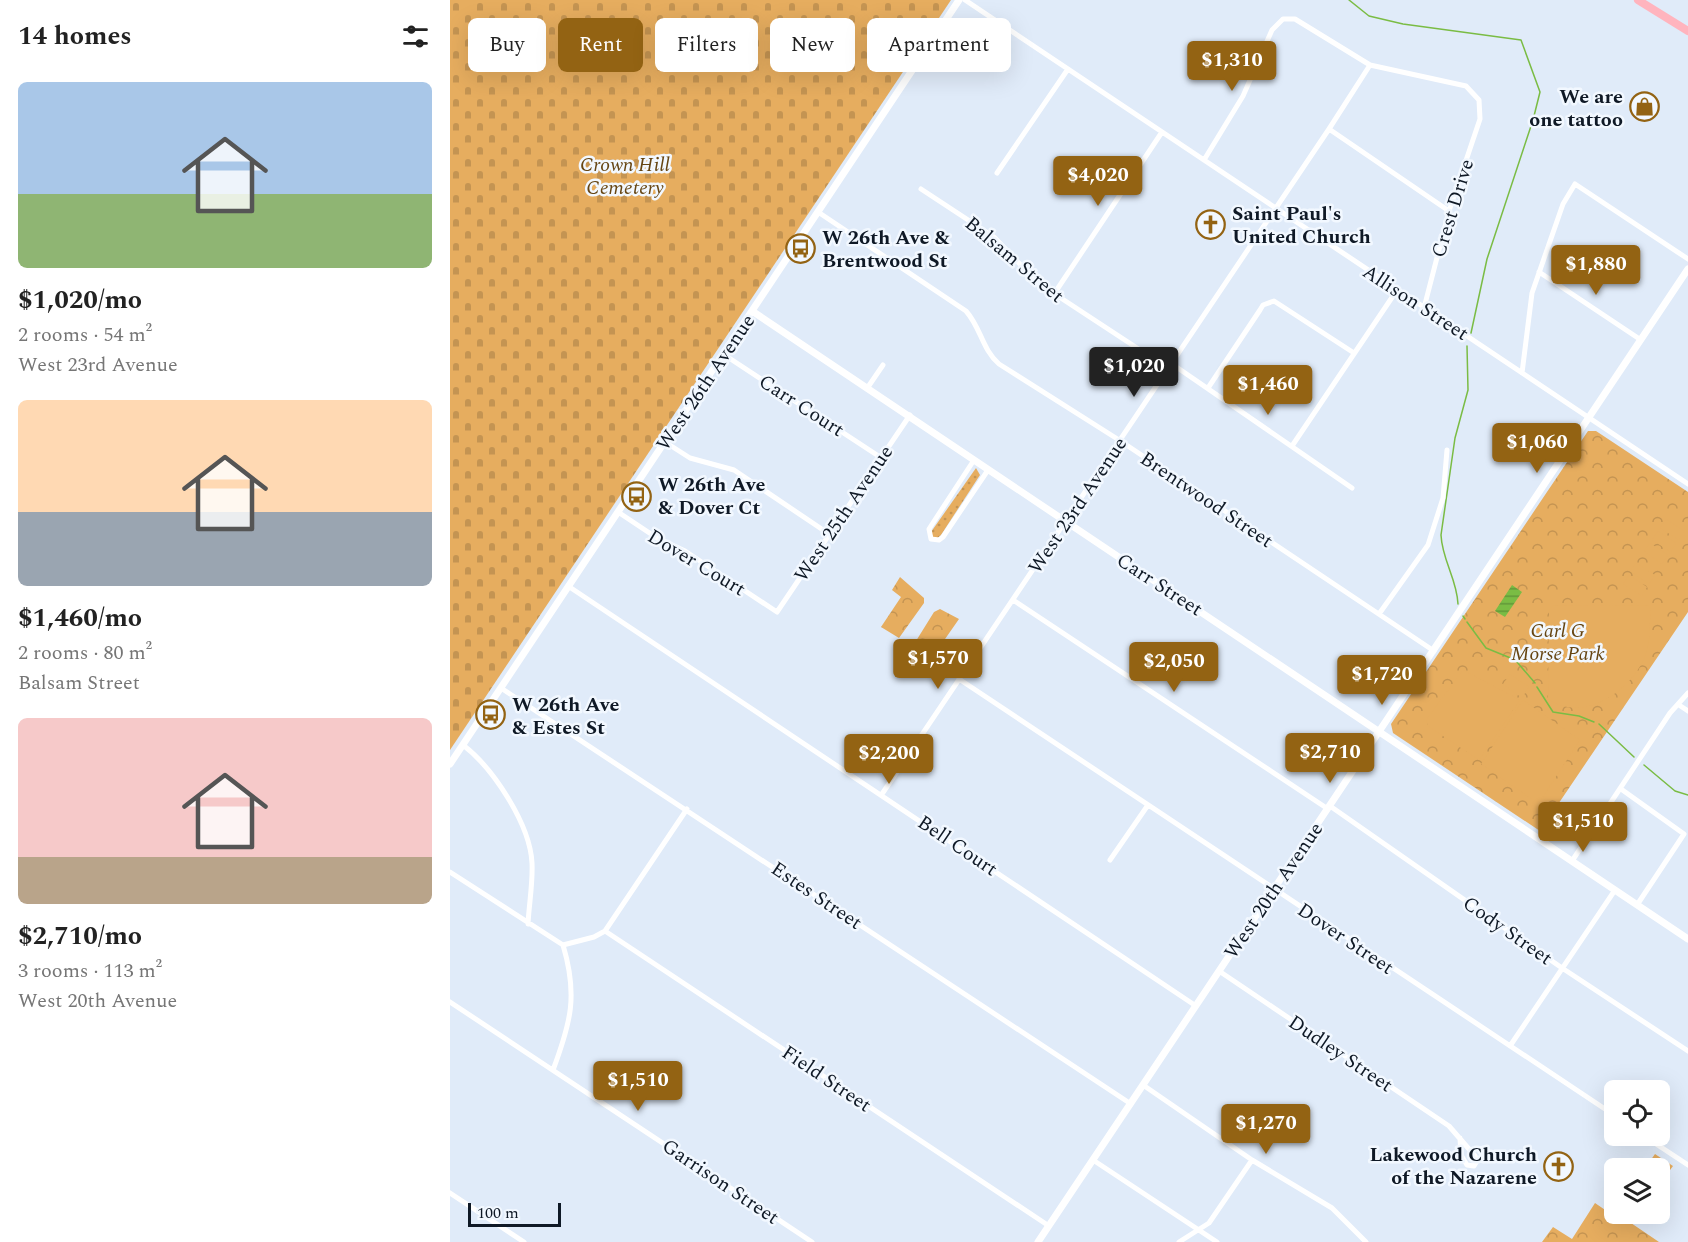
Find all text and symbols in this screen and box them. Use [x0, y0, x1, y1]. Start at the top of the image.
text: 14 homes [18, 16, 132, 56]
chip: Buy [468, 18, 546, 72]
chip: Rent [558, 18, 643, 72]
chip: Filters [655, 18, 758, 72]
chip: New [770, 18, 855, 72]
chip: Apartment [867, 18, 1011, 72]
icon: filters [399, 20, 432, 53]
pin: $1,310 [1183, 41, 1281, 92]
text: $1,310 [1201, 45, 1263, 75]
place label: We are one tattoo [1529, 82, 1623, 135]
shop icon: We are one tattoo [1628, 91, 1660, 123]
icon: home [171, 121, 279, 229]
park label: Crown Hill Cemetery [580, 150, 670, 203]
street label: Crest Drive [1424, 155, 1482, 261]
pin: $4,020 [1049, 156, 1147, 207]
text: $4,020 [1067, 160, 1129, 190]
place label: Saint Paul's United Church [1232, 199, 1371, 252]
church icon: Saint Paul's United Church [1195, 208, 1227, 240]
street label: Balsam Street [958, 209, 1071, 310]
place label: W 26th Ave & Brentwood St [822, 223, 950, 276]
bus stop icon: W 26th Ave & Brentwood St [785, 232, 817, 264]
pin: $1,880 [1547, 245, 1645, 296]
text: $1,880 [1565, 249, 1627, 279]
street label: Allison Street [1356, 257, 1475, 348]
text: $1,020/mo [18, 280, 142, 320]
street label: West 26th Avenue [649, 308, 763, 457]
text: 2 rooms · 54 m² [18, 320, 152, 350]
pin: $1,020 [1085, 347, 1183, 398]
text: West 23rd Avenue [18, 350, 178, 380]
text: $1,020 [1103, 351, 1165, 381]
pin: $1,460 [1219, 365, 1317, 416]
street label: Carr Court [753, 367, 850, 445]
text: $1,460 [1237, 369, 1299, 399]
pin: $1,060 [1488, 423, 1586, 474]
text: $1,060 [1506, 427, 1568, 457]
street label: West 23rd Avenue [1021, 431, 1135, 580]
icon: home [171, 439, 279, 547]
street label: West 25th Avenue [787, 439, 901, 588]
street label: Brentwood Street [1134, 444, 1279, 556]
place label: W 26th Ave & Dover Ct [658, 470, 766, 523]
bus stop icon: W 26th Ave & Dover Ct [621, 480, 653, 512]
street label: Dover Court [642, 522, 751, 604]
street label: Carr Street [1110, 546, 1209, 624]
text: $1,460/mo [18, 598, 142, 638]
park label: Carl G Morse Park [1511, 616, 1606, 669]
text: 2 rooms · 80 m² [18, 638, 152, 668]
pin: $1,570 [889, 639, 987, 690]
pin: $2,050 [1125, 642, 1223, 693]
text: $1,570 [907, 643, 969, 673]
text: $2,050 [1143, 646, 1205, 676]
pin: $1,720 [1333, 655, 1431, 706]
text: $1,720 [1351, 659, 1413, 689]
text: Balsam Street [18, 668, 140, 698]
place label: W 26th Ave & Estes St [512, 690, 620, 743]
bus stop icon: W 26th Ave & Estes St [475, 699, 507, 731]
pin: $2,710 [1281, 733, 1379, 784]
pin: $2,200 [840, 734, 938, 785]
text: $2,710 [1299, 737, 1361, 767]
text: $2,200 [858, 738, 920, 768]
icon: home [171, 757, 279, 865]
pin: $1,510 [1534, 802, 1632, 853]
text: $1,510 [1552, 806, 1614, 836]
street label: Bell Court [911, 808, 1004, 884]
street label: West 20th Avenue [1217, 816, 1331, 965]
street label: Estes Street [765, 854, 868, 937]
street label: Cody Street [1456, 889, 1558, 973]
street label: Dover Street [1291, 895, 1400, 982]
text: $2,710/mo [18, 916, 142, 956]
text: 3 rooms · 113 m² [18, 956, 162, 986]
text: West 20th Avenue [18, 986, 177, 1016]
street label: Dudley Street [1282, 1008, 1399, 1100]
street label: Field Street [776, 1038, 877, 1120]
pin: $1,510 [589, 1061, 687, 1112]
text: $1,510 [607, 1065, 669, 1095]
map controls [1604, 1080, 1670, 1224]
button: locate [1604, 1080, 1670, 1146]
pin: $1,270 [1217, 1104, 1315, 1155]
text: $1,270 [1235, 1108, 1297, 1138]
street label: Garrison Street [656, 1131, 785, 1232]
place label: Lakewood Church of the Nazarene [1370, 1140, 1537, 1193]
church icon: Lakewood Church of the Nazarene [1542, 1150, 1574, 1182]
button: layers [1604, 1158, 1670, 1224]
scale bar [468, 1200, 561, 1228]
text: 100 m [477, 1201, 519, 1225]

